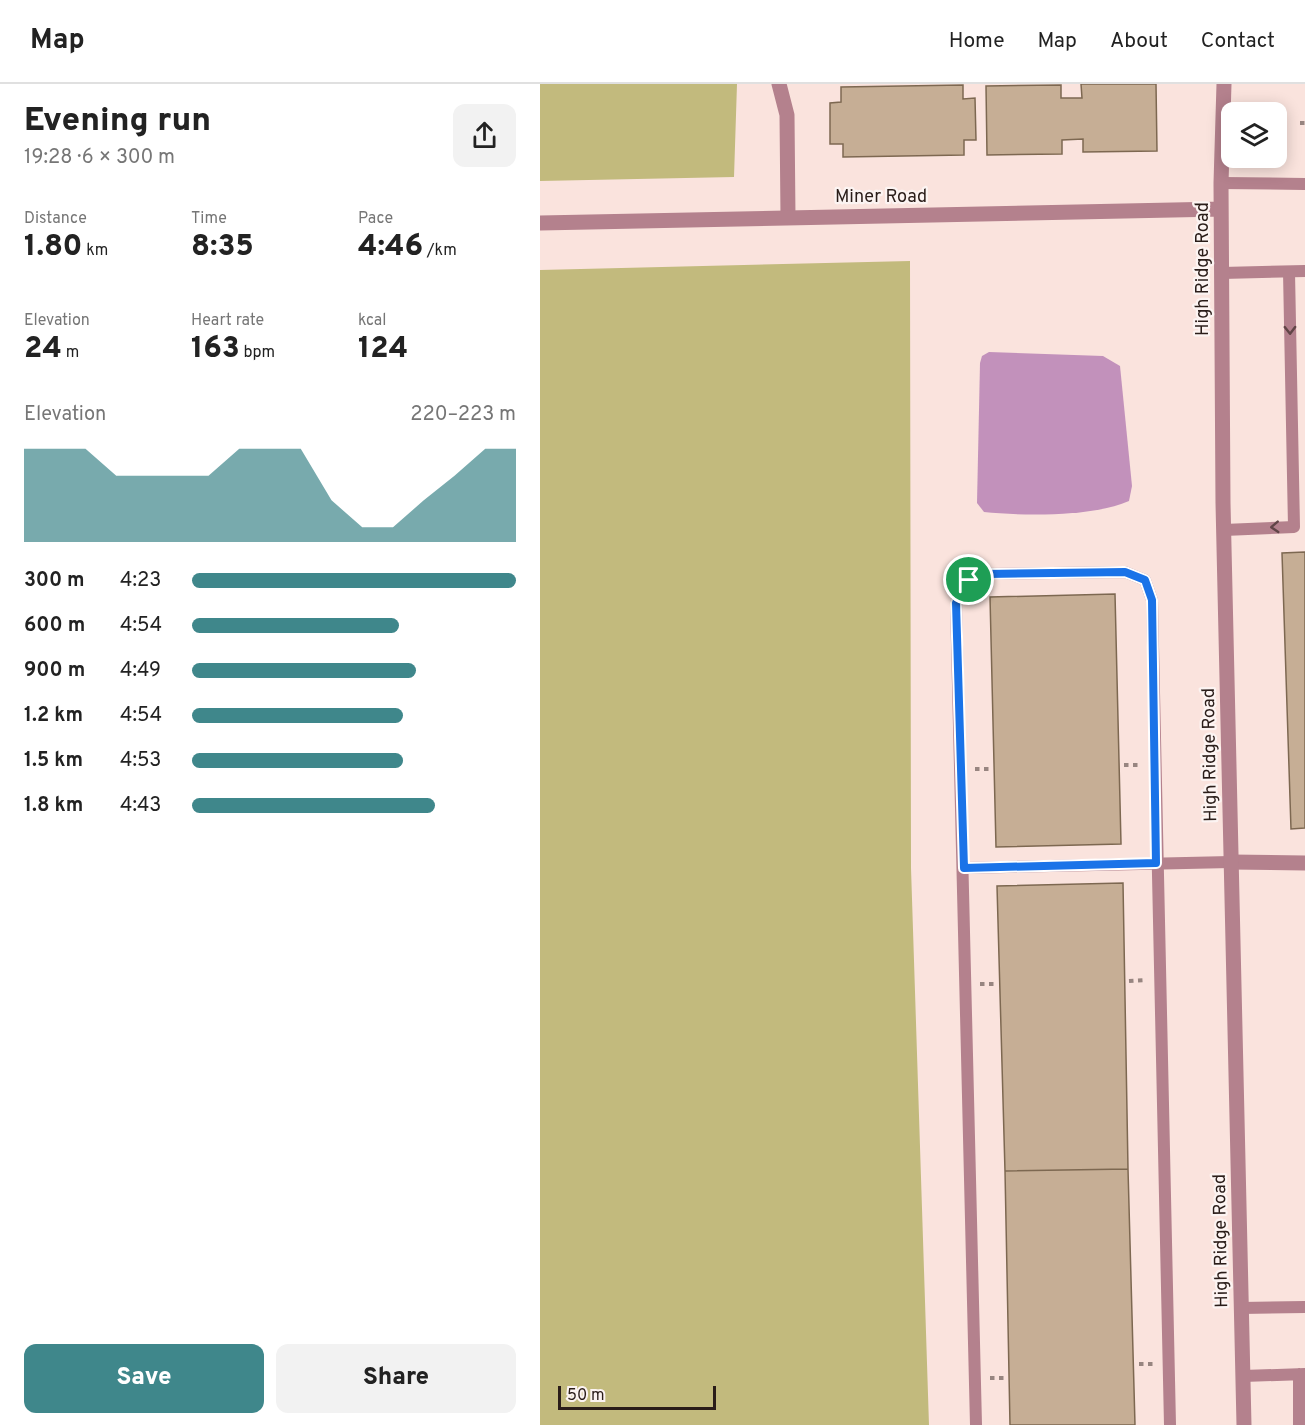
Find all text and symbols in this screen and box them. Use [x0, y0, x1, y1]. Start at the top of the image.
text: Map [30, 23, 85, 59]
text: Home [949, 28, 1005, 55]
text: Map [1038, 28, 1077, 55]
text: About [1110, 28, 1168, 55]
text: Contact [1201, 28, 1275, 55]
text: Evening run [24, 101, 211, 143]
map controls [1221, 102, 1287, 168]
button: layers [1221, 102, 1287, 168]
button: share [453, 104, 516, 167]
text: 19:28 · 6 × 300 m [24, 145, 175, 171]
street label: Miner Road [835, 186, 927, 209]
street label: High Ridge Road [1192, 202, 1215, 336]
text: Distance [24, 209, 87, 229]
text: Time [191, 209, 227, 229]
text: Pace [358, 209, 393, 229]
text: 1.80 [24, 229, 82, 266]
text: 8:35 [191, 229, 254, 266]
text: 4:46 [358, 229, 423, 266]
text: km [82, 241, 108, 261]
text: /km [423, 241, 457, 261]
text: Elevation [24, 311, 90, 331]
text: Heart rate [191, 311, 264, 331]
text: kcal [358, 311, 386, 331]
one-way arrow [1284, 326, 1296, 335]
text: 24 [24, 331, 62, 368]
text: 163 [191, 331, 240, 368]
text: 124 [358, 331, 408, 368]
text: m [62, 343, 79, 363]
text: bpm [240, 343, 275, 363]
text: Elevation [24, 402, 106, 428]
text: 220–223 m [410, 402, 516, 428]
one-way arrow [1270, 521, 1279, 534]
pin [943, 554, 994, 605]
icon: arrive [952, 563, 985, 596]
text: 300 m [24, 568, 85, 594]
text: 4:23 [120, 568, 161, 594]
text: 600 m [24, 613, 85, 639]
text: 4:54 [120, 613, 162, 639]
text: 900 m [24, 658, 85, 684]
text: 4:49 [120, 658, 161, 684]
street label: High Ridge Road [1198, 688, 1223, 822]
text: 1.2 km [24, 703, 83, 729]
text: 4:54 [120, 703, 162, 729]
text: 1.5 km [24, 748, 83, 774]
text: 4:53 [120, 748, 161, 774]
text: 1.8 km [24, 793, 83, 819]
text: 4:43 [120, 793, 161, 819]
street label: High Ridge Road [1209, 1174, 1234, 1308]
button: Save [24, 1344, 264, 1413]
button: Share [276, 1344, 516, 1413]
scale bar [558, 1383, 716, 1410]
text: 50 m [567, 1386, 605, 1406]

